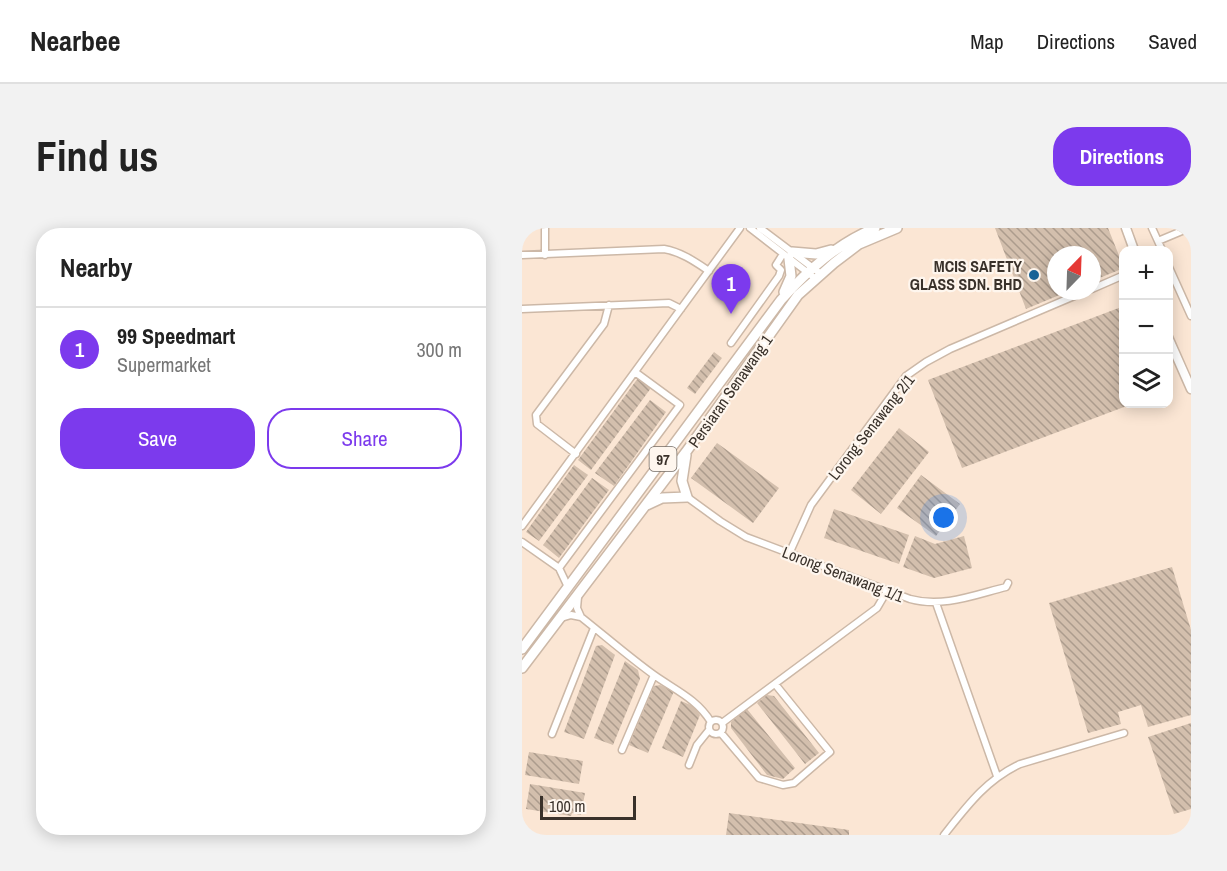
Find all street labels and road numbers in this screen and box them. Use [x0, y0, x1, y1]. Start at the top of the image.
street label: Persiaran Senawang 1 [683, 329, 778, 452]
street label: Lorong Senawang 2/1 [823, 369, 920, 484]
road number: 97 [650, 447, 676, 471]
street label: Lorong Senawang 1/1 [779, 541, 908, 608]

